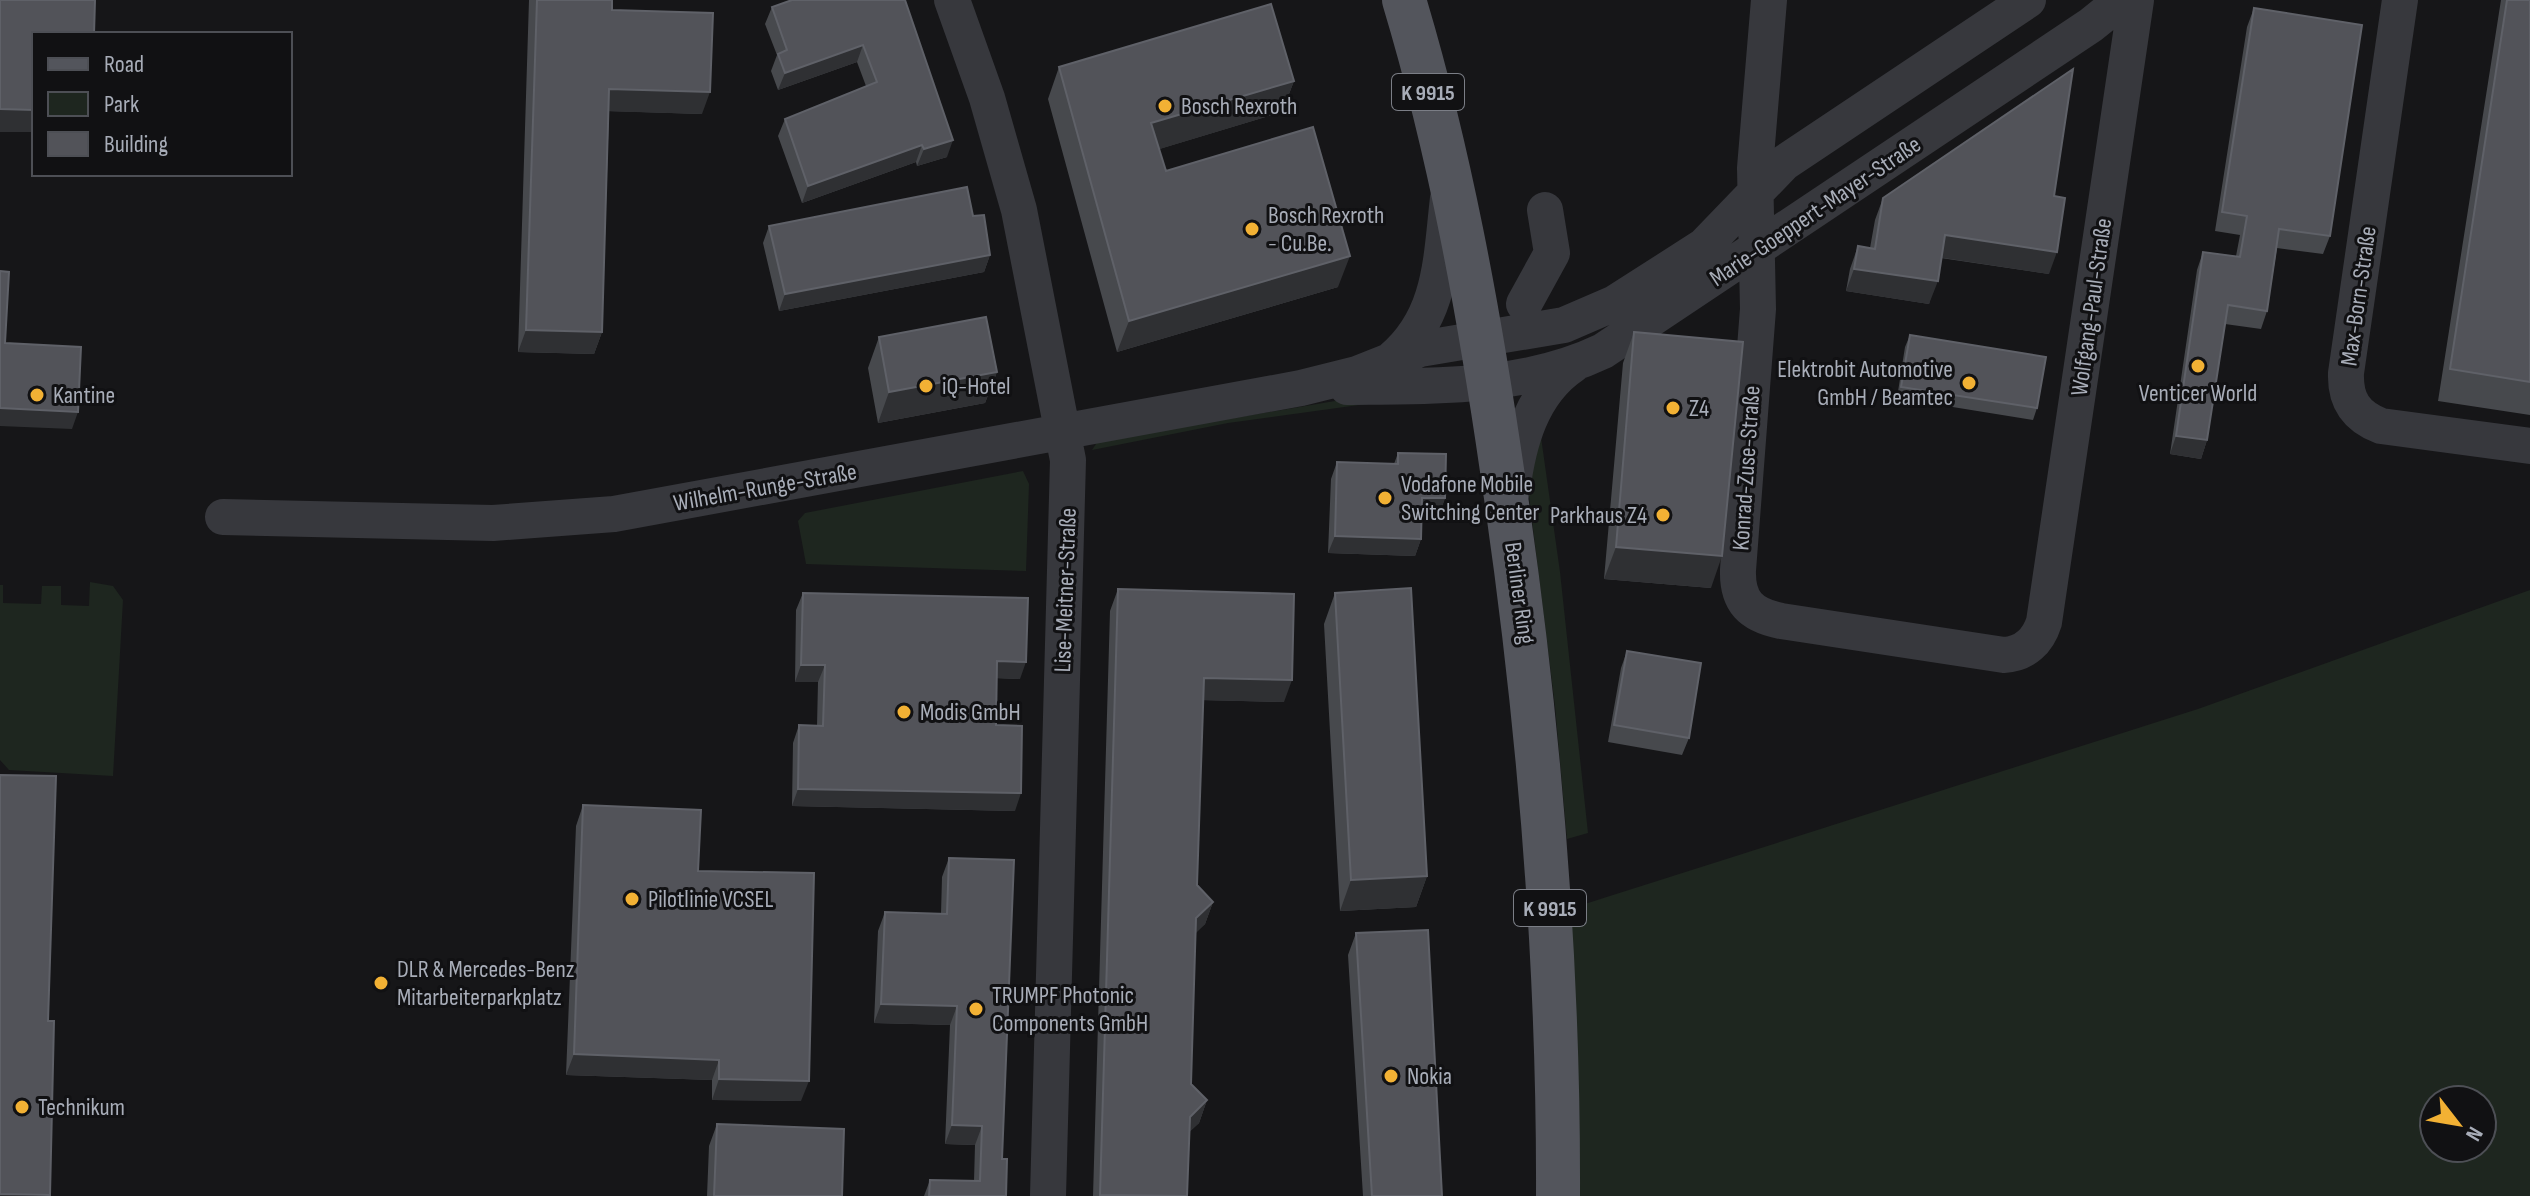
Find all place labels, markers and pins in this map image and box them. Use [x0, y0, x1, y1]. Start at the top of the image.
place label: Bosch Rexroth [1181, 92, 1297, 121]
marker: Bosch Rexroth [1156, 97, 1174, 115]
place label: Bosch Rexroth - Cu.Be. [1268, 201, 1384, 258]
marker: Bosch Rexroth - Cu.Be. [1243, 220, 1261, 238]
place label: Elektrobit Automotive GmbH / Beamtec [1777, 355, 1953, 412]
marker: Venticer World [2189, 357, 2207, 375]
place label: iQ-Hotel [942, 372, 1011, 401]
marker: Elektrobit Automotive GmbH / Beamtec [1960, 374, 1978, 392]
marker: iQ-Hotel [917, 377, 935, 395]
place label: Venticer World [2139, 379, 2257, 408]
place label: Kantine [53, 381, 115, 410]
marker: Kantine [28, 386, 46, 404]
place label: Z4 [1689, 394, 1709, 423]
marker: Z4 [1664, 399, 1682, 417]
place label: Vodafone Mobile Switching Center [1401, 470, 1540, 527]
marker: Vodafone Mobile Switching Center [1376, 489, 1394, 507]
place label: Parkhaus Z4 [1550, 501, 1647, 530]
marker: Parkhaus Z4 [1654, 506, 1672, 524]
place label: Modis GmbH [920, 698, 1021, 727]
marker: Modis GmbH [895, 703, 913, 721]
place label: Pilotlinie VCSEL [648, 885, 773, 914]
marker: Pilotlinie VCSEL [623, 890, 641, 908]
place label: DLR & Mercedes-Benz Mitarbeiterparkplatz [397, 955, 575, 1012]
marker: DLR & Mercedes-Benz Mitarbeiterparkplatz [372, 974, 390, 992]
place label: TRUMPF Photonic Components GmbH [992, 981, 1148, 1038]
marker: TRUMPF Photonic Components GmbH [967, 1000, 985, 1018]
place label: Nokia [1407, 1062, 1452, 1091]
marker: Nokia [1382, 1067, 1400, 1085]
place label: Technikum [38, 1093, 125, 1122]
marker: Technikum [13, 1098, 31, 1116]

